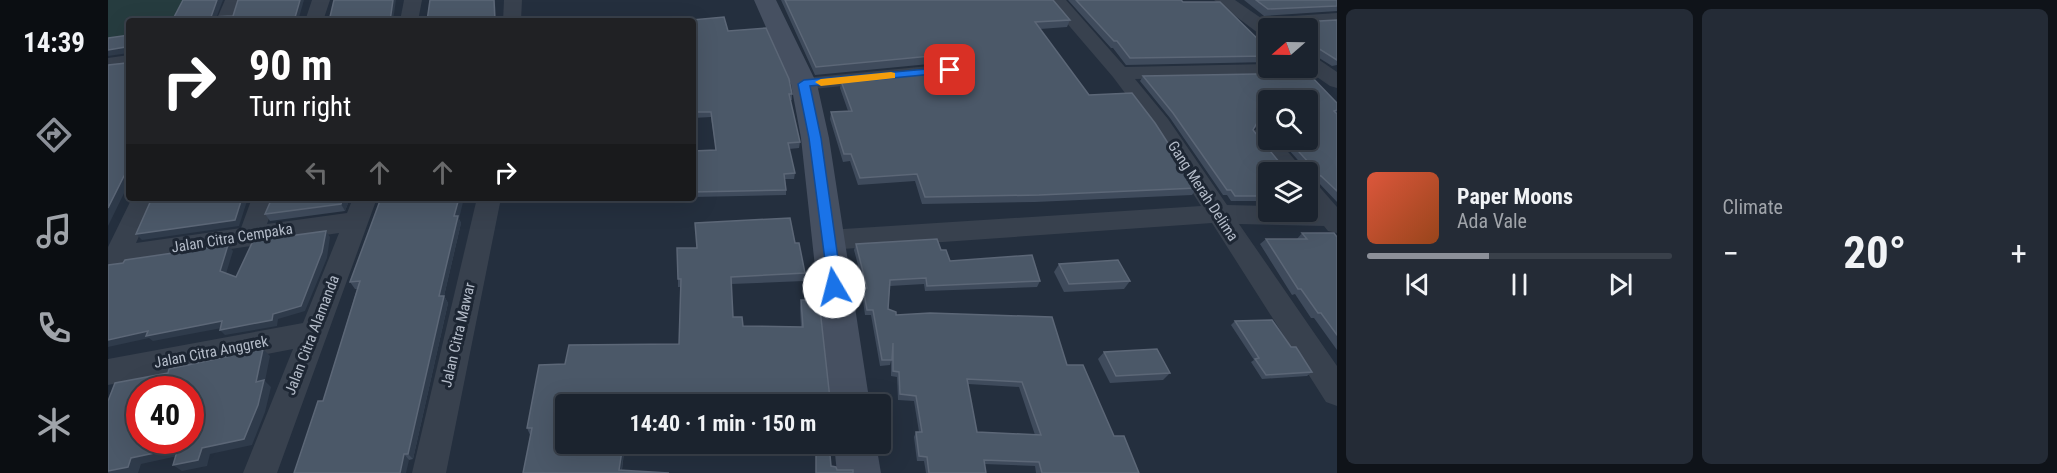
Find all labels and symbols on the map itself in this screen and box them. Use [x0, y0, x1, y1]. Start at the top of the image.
north arrow [1258, 18, 1318, 78]
pin [924, 44, 975, 95]
street label: Gang Merah Delima [1164, 138, 1242, 244]
street label: Jalan Citra Cempaka [170, 220, 294, 256]
position arrow [802, 255, 866, 319]
street label: Jalan Citra Alamanda [281, 273, 343, 397]
street label: Jalan Citra Mawar [437, 280, 479, 389]
street label: Jalan Citra Anggrek [152, 332, 270, 372]
speed limit sign: 40 [126, 376, 204, 454]

